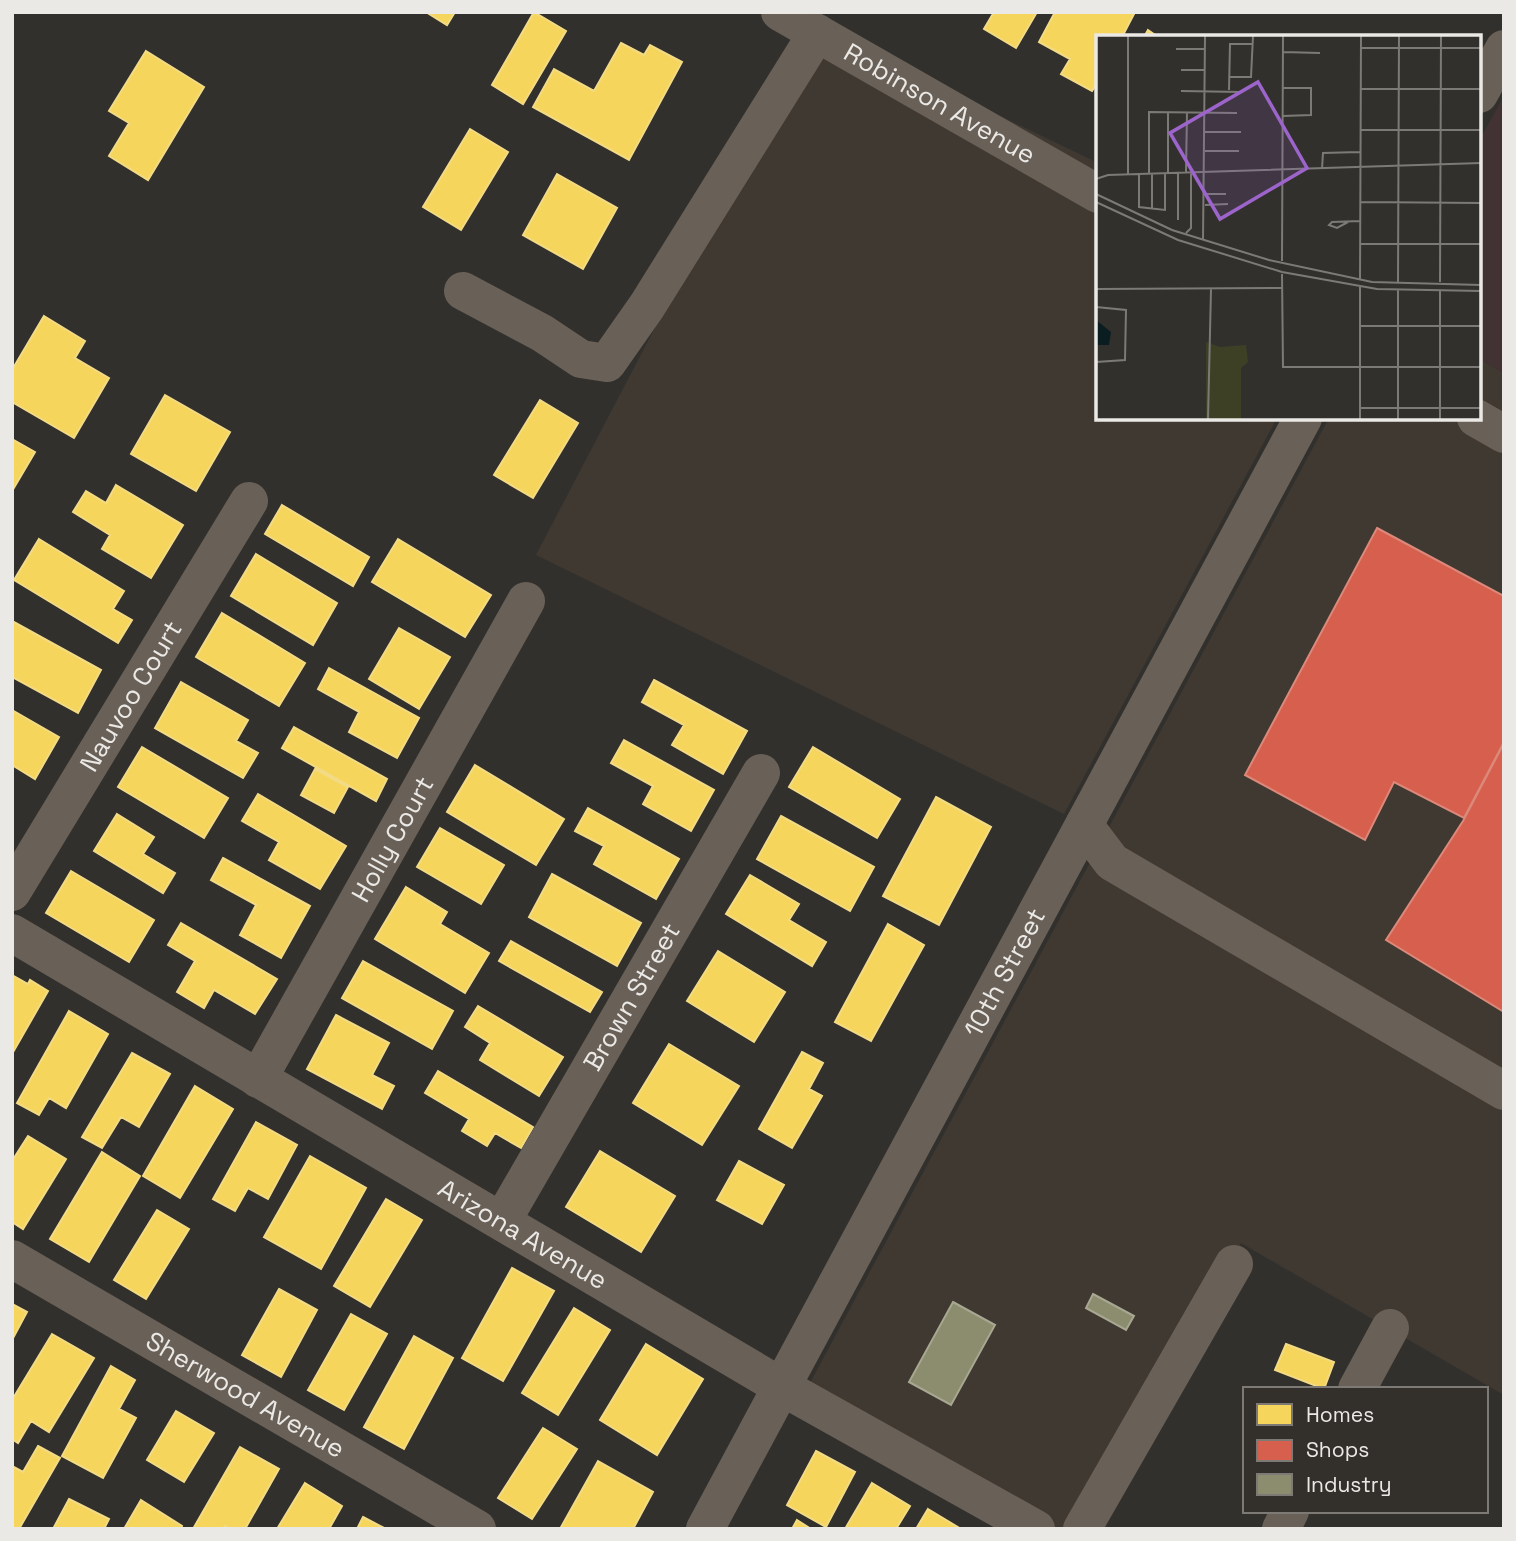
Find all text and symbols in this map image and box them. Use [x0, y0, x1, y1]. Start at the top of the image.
street label: Robinson Avenue [838, 35, 1042, 172]
inset map [1096, 35, 1481, 420]
street label: Nauvoo Court [72, 614, 189, 778]
street label: Holly Court [344, 770, 441, 908]
street label: 10th Street [956, 902, 1053, 1043]
street label: Brown Street [576, 917, 688, 1077]
street label: Arizona Avenue [432, 1171, 614, 1297]
street label: Sherwood Avenue [140, 1323, 351, 1466]
legend [1243, 1387, 1488, 1513]
text: Homes [1306, 1401, 1374, 1428]
text: Shops [1306, 1436, 1369, 1463]
text: Industry [1306, 1471, 1392, 1498]

